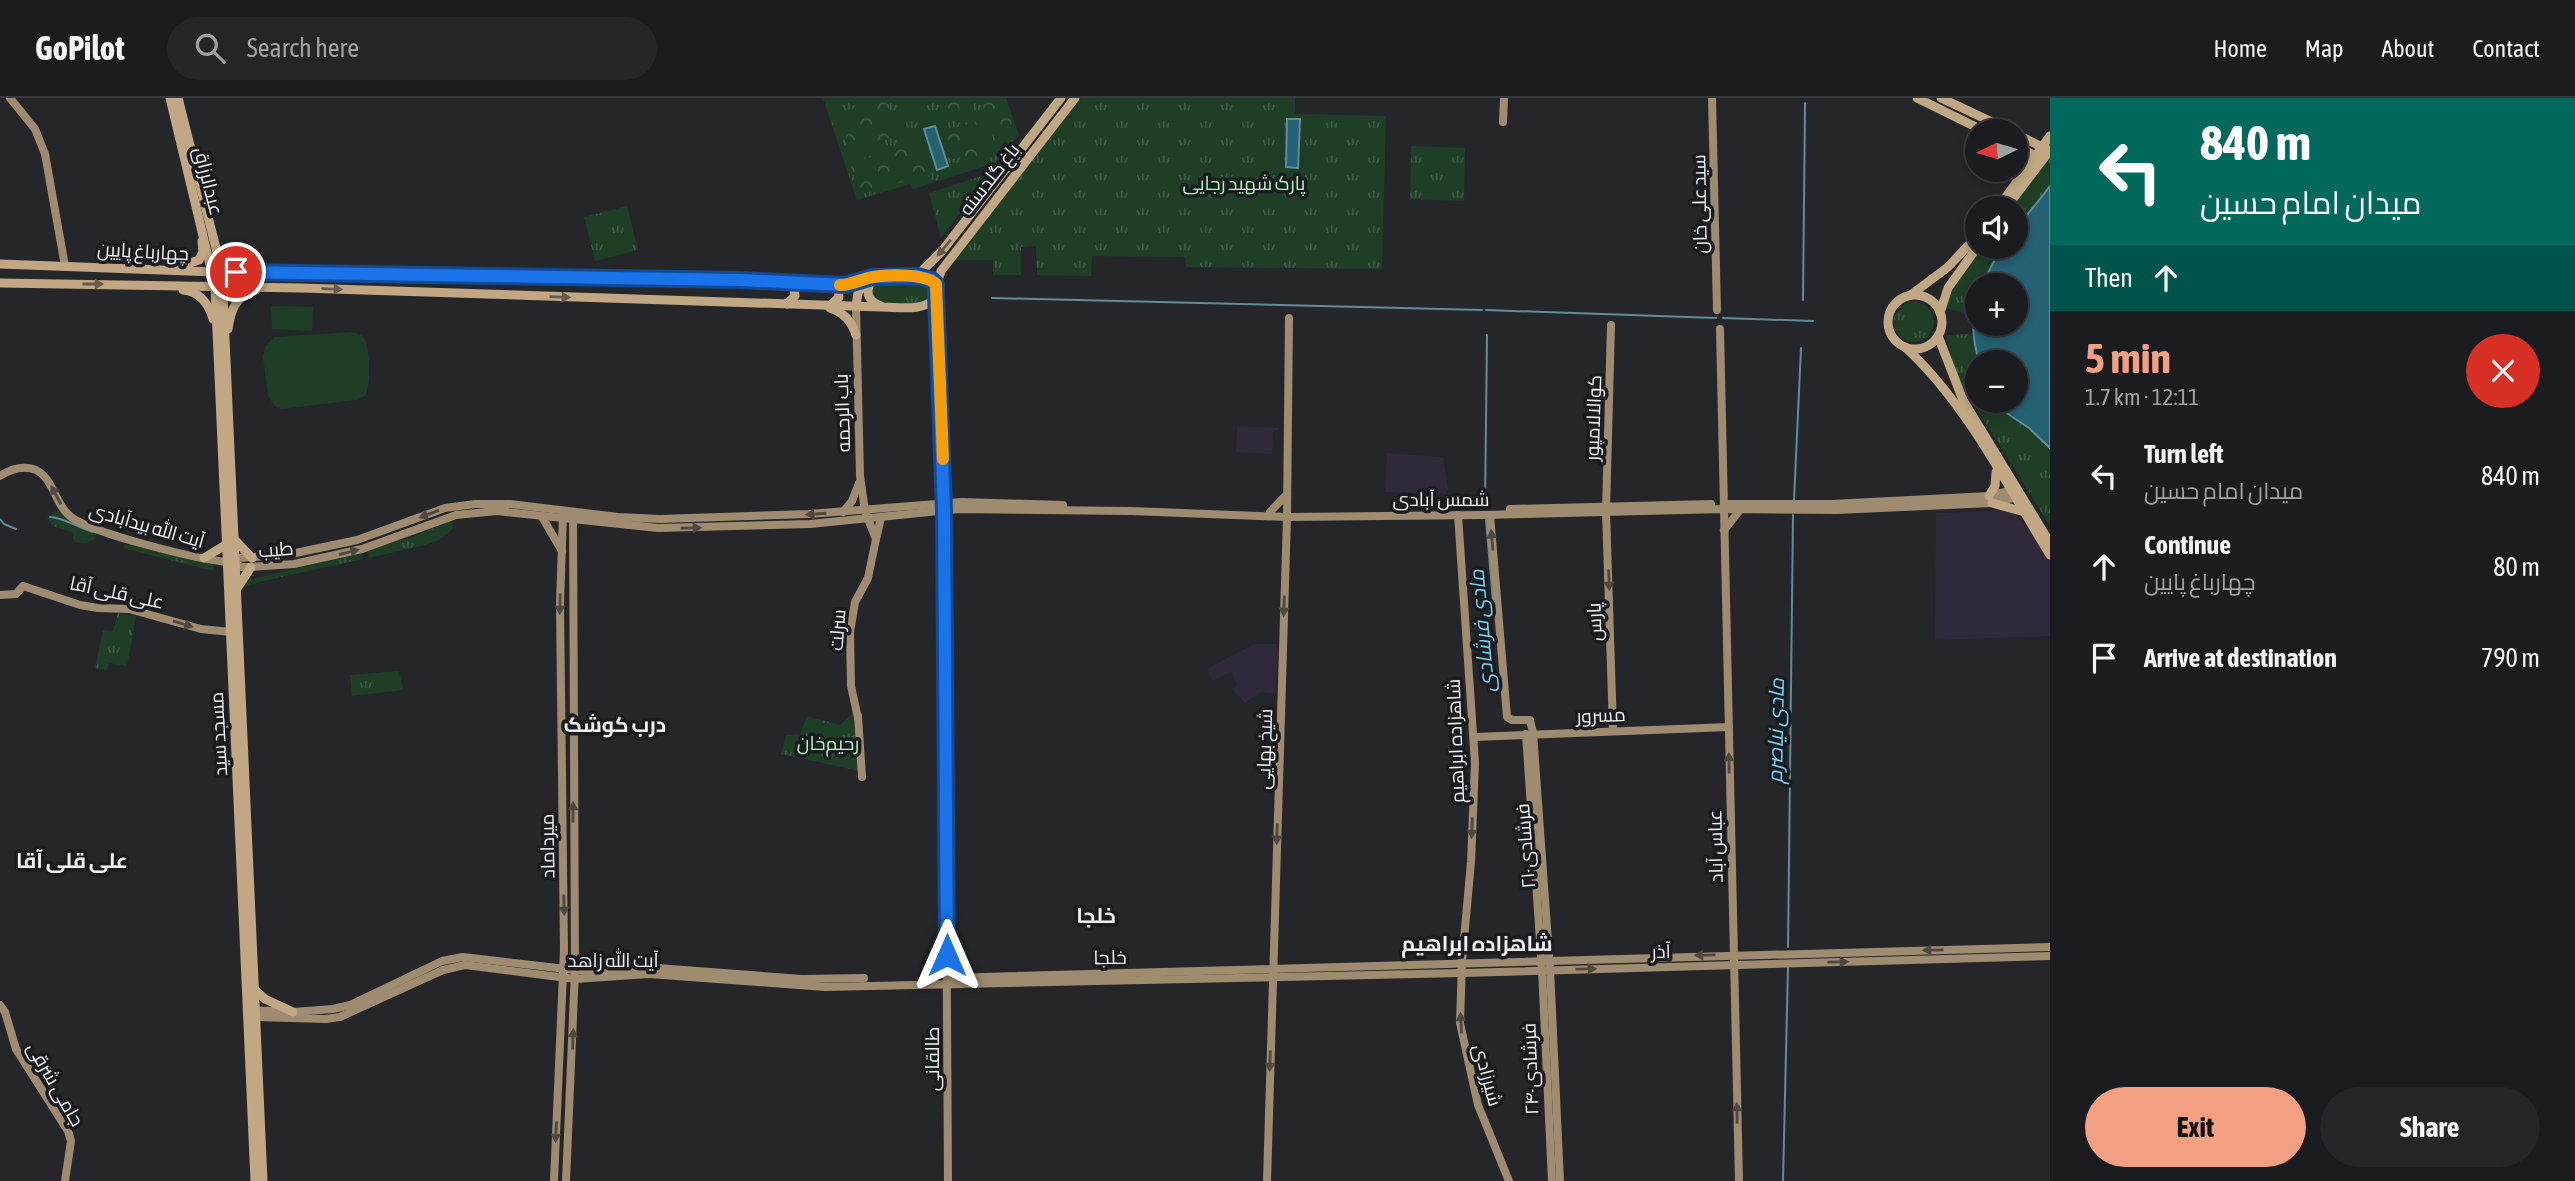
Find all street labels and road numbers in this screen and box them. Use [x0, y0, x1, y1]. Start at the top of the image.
street label: باغ گلدسته [954, 139, 1026, 221]
street label: عبدالرزاق [188, 145, 228, 218]
street label: سید علی خان [1687, 154, 1712, 254]
street label: چهارباغ پایین [96, 238, 190, 267]
street label: باب الرحمه [830, 373, 855, 453]
street label: کوالالامپور [1580, 375, 1606, 463]
street label: شمس آبادی [1393, 488, 1489, 511]
street label: آیت الله بیدآبادی [87, 497, 207, 553]
street label: طیب [257, 537, 295, 561]
street label: علی قلی آقا [68, 571, 166, 614]
street label: پارس [1582, 602, 1608, 642]
street label: سرلت [825, 608, 850, 652]
street label: شاهزاده ابراهیم [1442, 678, 1471, 804]
street label: مسجد سید [205, 691, 231, 777]
street label: مسرور [1575, 703, 1626, 728]
street label: شیخ بهایی [1252, 708, 1279, 790]
street label: ۲۱-فرشادی [1511, 803, 1540, 889]
street label: عباس آباد [1703, 809, 1728, 883]
street label: میرداماد [535, 813, 560, 879]
street label: آذر [1650, 940, 1671, 963]
street label: خلجا [1093, 946, 1127, 968]
street label: آیت الله زاهد [567, 948, 659, 972]
street label: ۲۴-فرشادی [1517, 1023, 1544, 1115]
street label: طالقانی [921, 1027, 944, 1091]
street label: جامی شرقی [22, 1038, 89, 1130]
street label: شیرزادی [1468, 1042, 1507, 1109]

